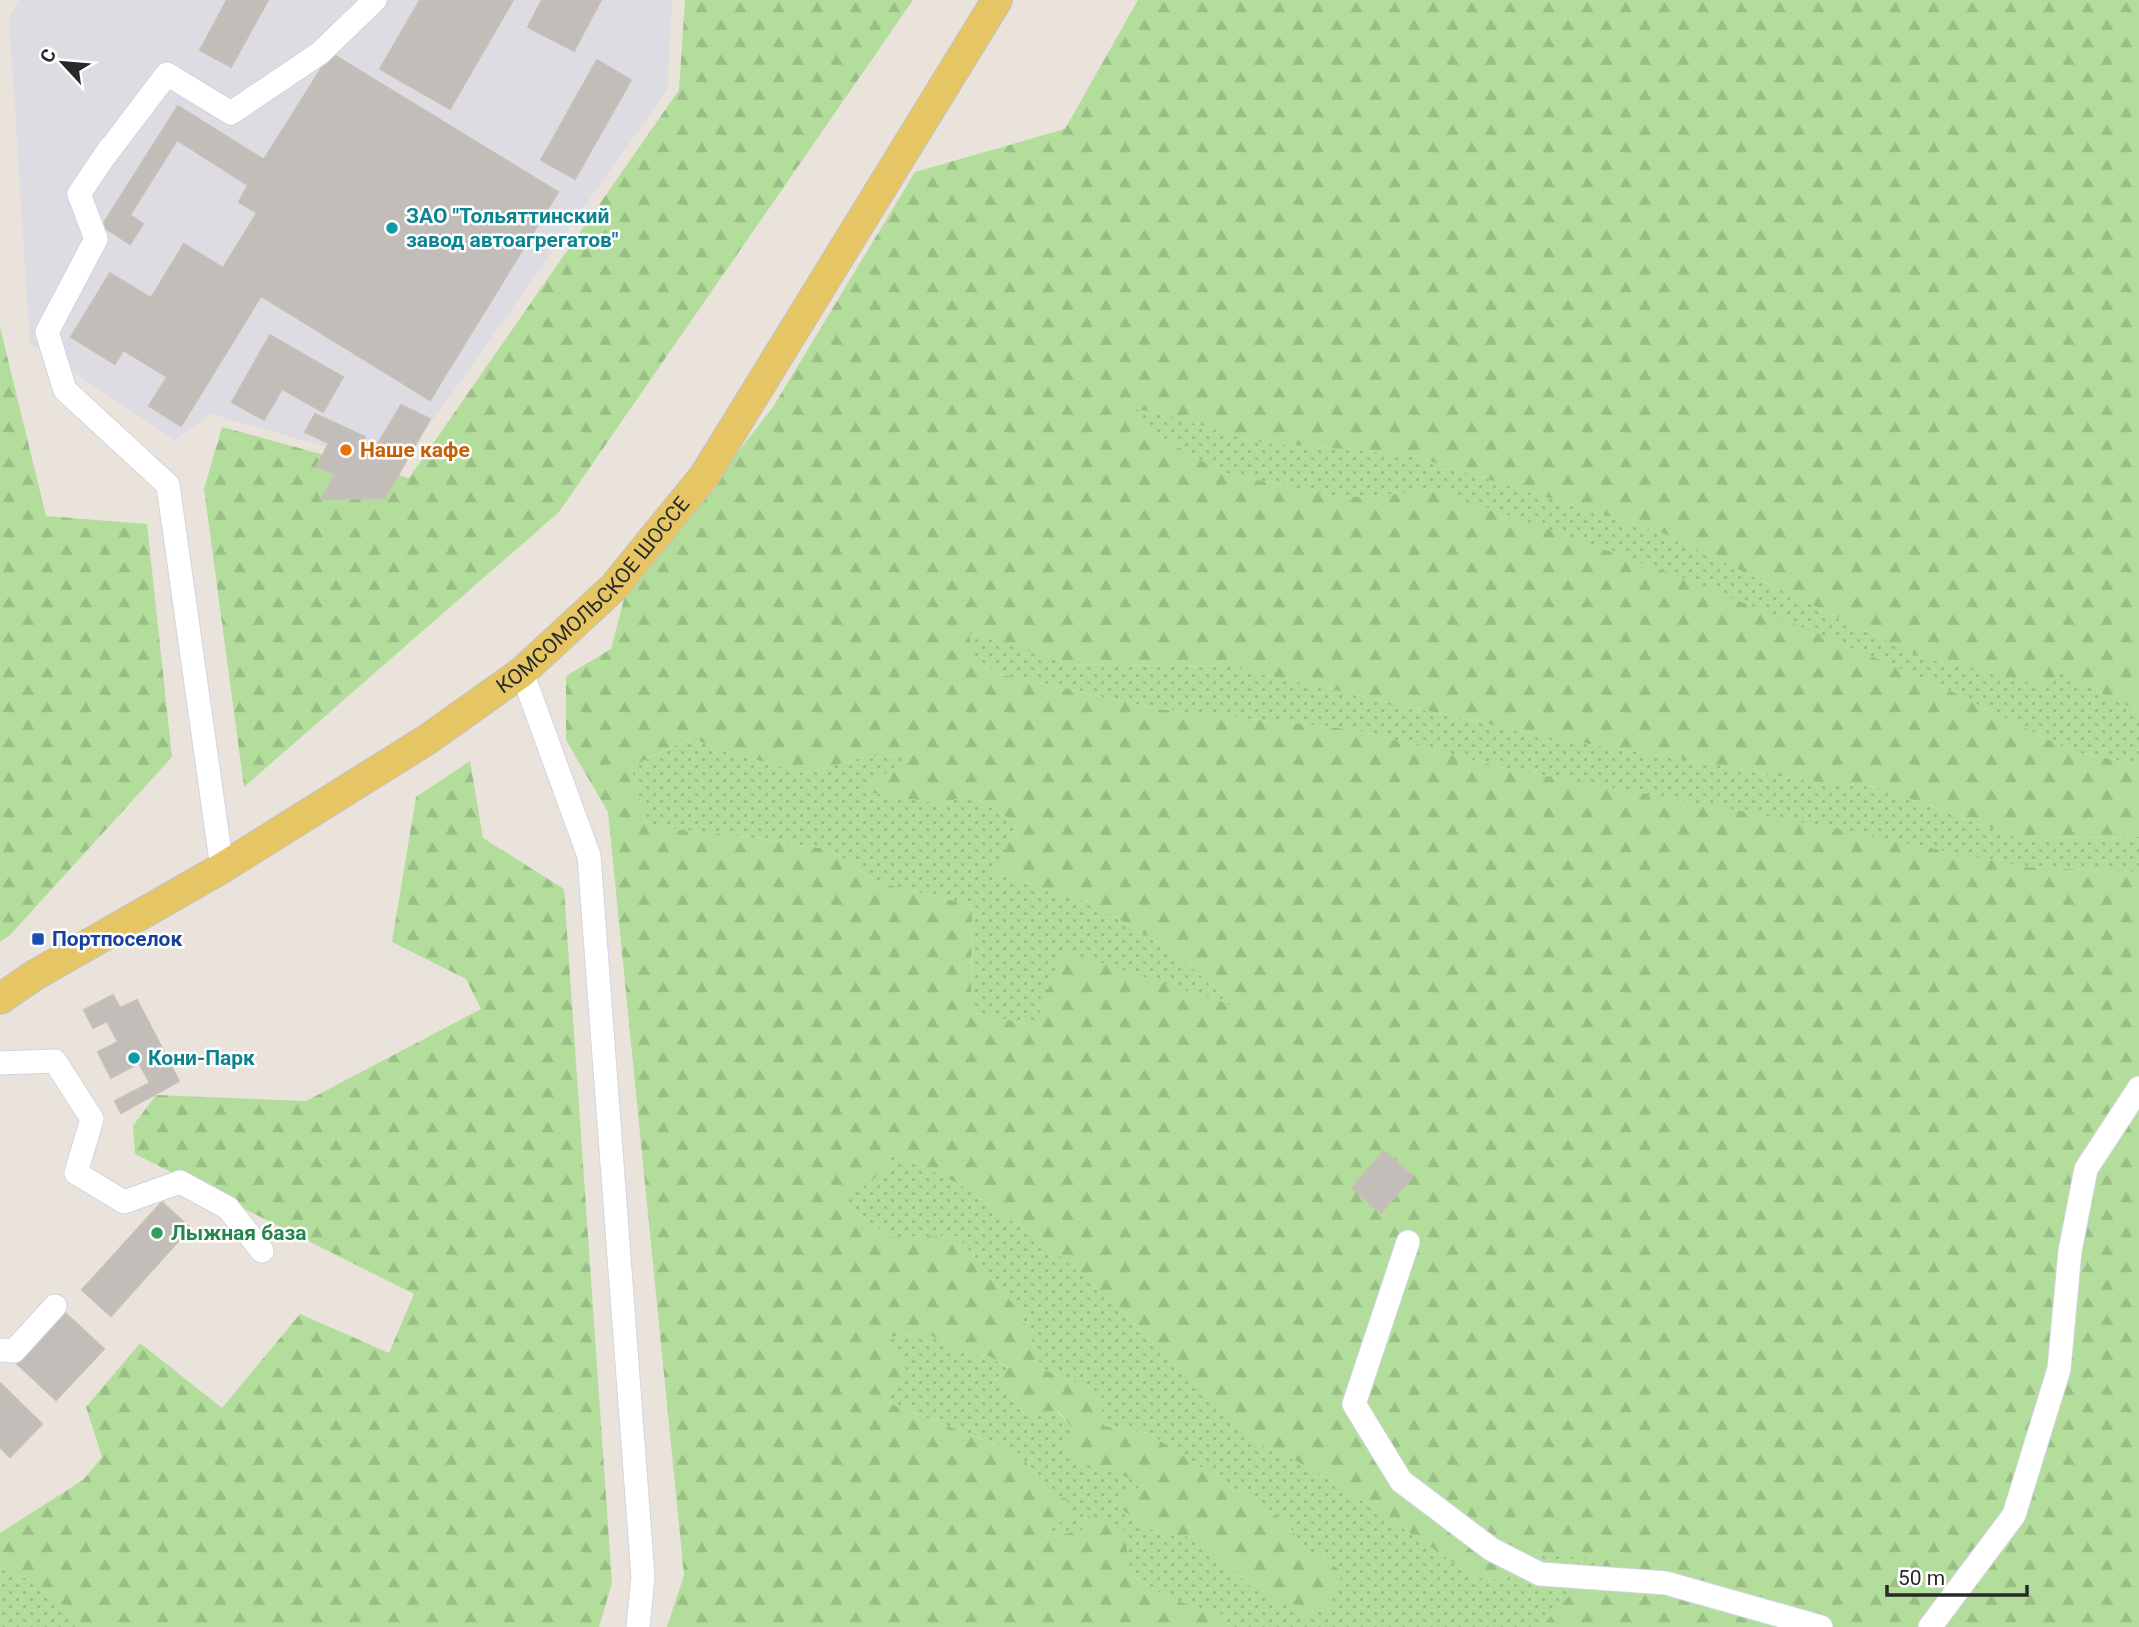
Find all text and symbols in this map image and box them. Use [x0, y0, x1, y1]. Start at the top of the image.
north arrow [28, 28, 98, 98]
text: С [35, 45, 61, 66]
place label: ЗАО "Тольяттинский завод автоагрегатов" [406, 204, 619, 252]
marker: ЗАО "Тольяттинский завод автоагрегатов" [384, 220, 400, 236]
place label: Наше кафе [360, 438, 470, 462]
marker: Наше кафе [338, 442, 354, 458]
street label: КОМСОМОЛЬСКОЕ ШОССЕ [492, 492, 694, 698]
place label: Портпоселок [52, 927, 182, 951]
marker: Портпоселок [30, 931, 46, 947]
place label: Кони-Парк [148, 1046, 255, 1070]
marker: Кони-Парк [126, 1050, 142, 1066]
place label: Лыжная база [171, 1221, 307, 1245]
marker: Лыжная база [149, 1225, 165, 1241]
scale bar [1887, 1554, 2027, 1598]
text: 50 m [1898, 1566, 1945, 1590]

